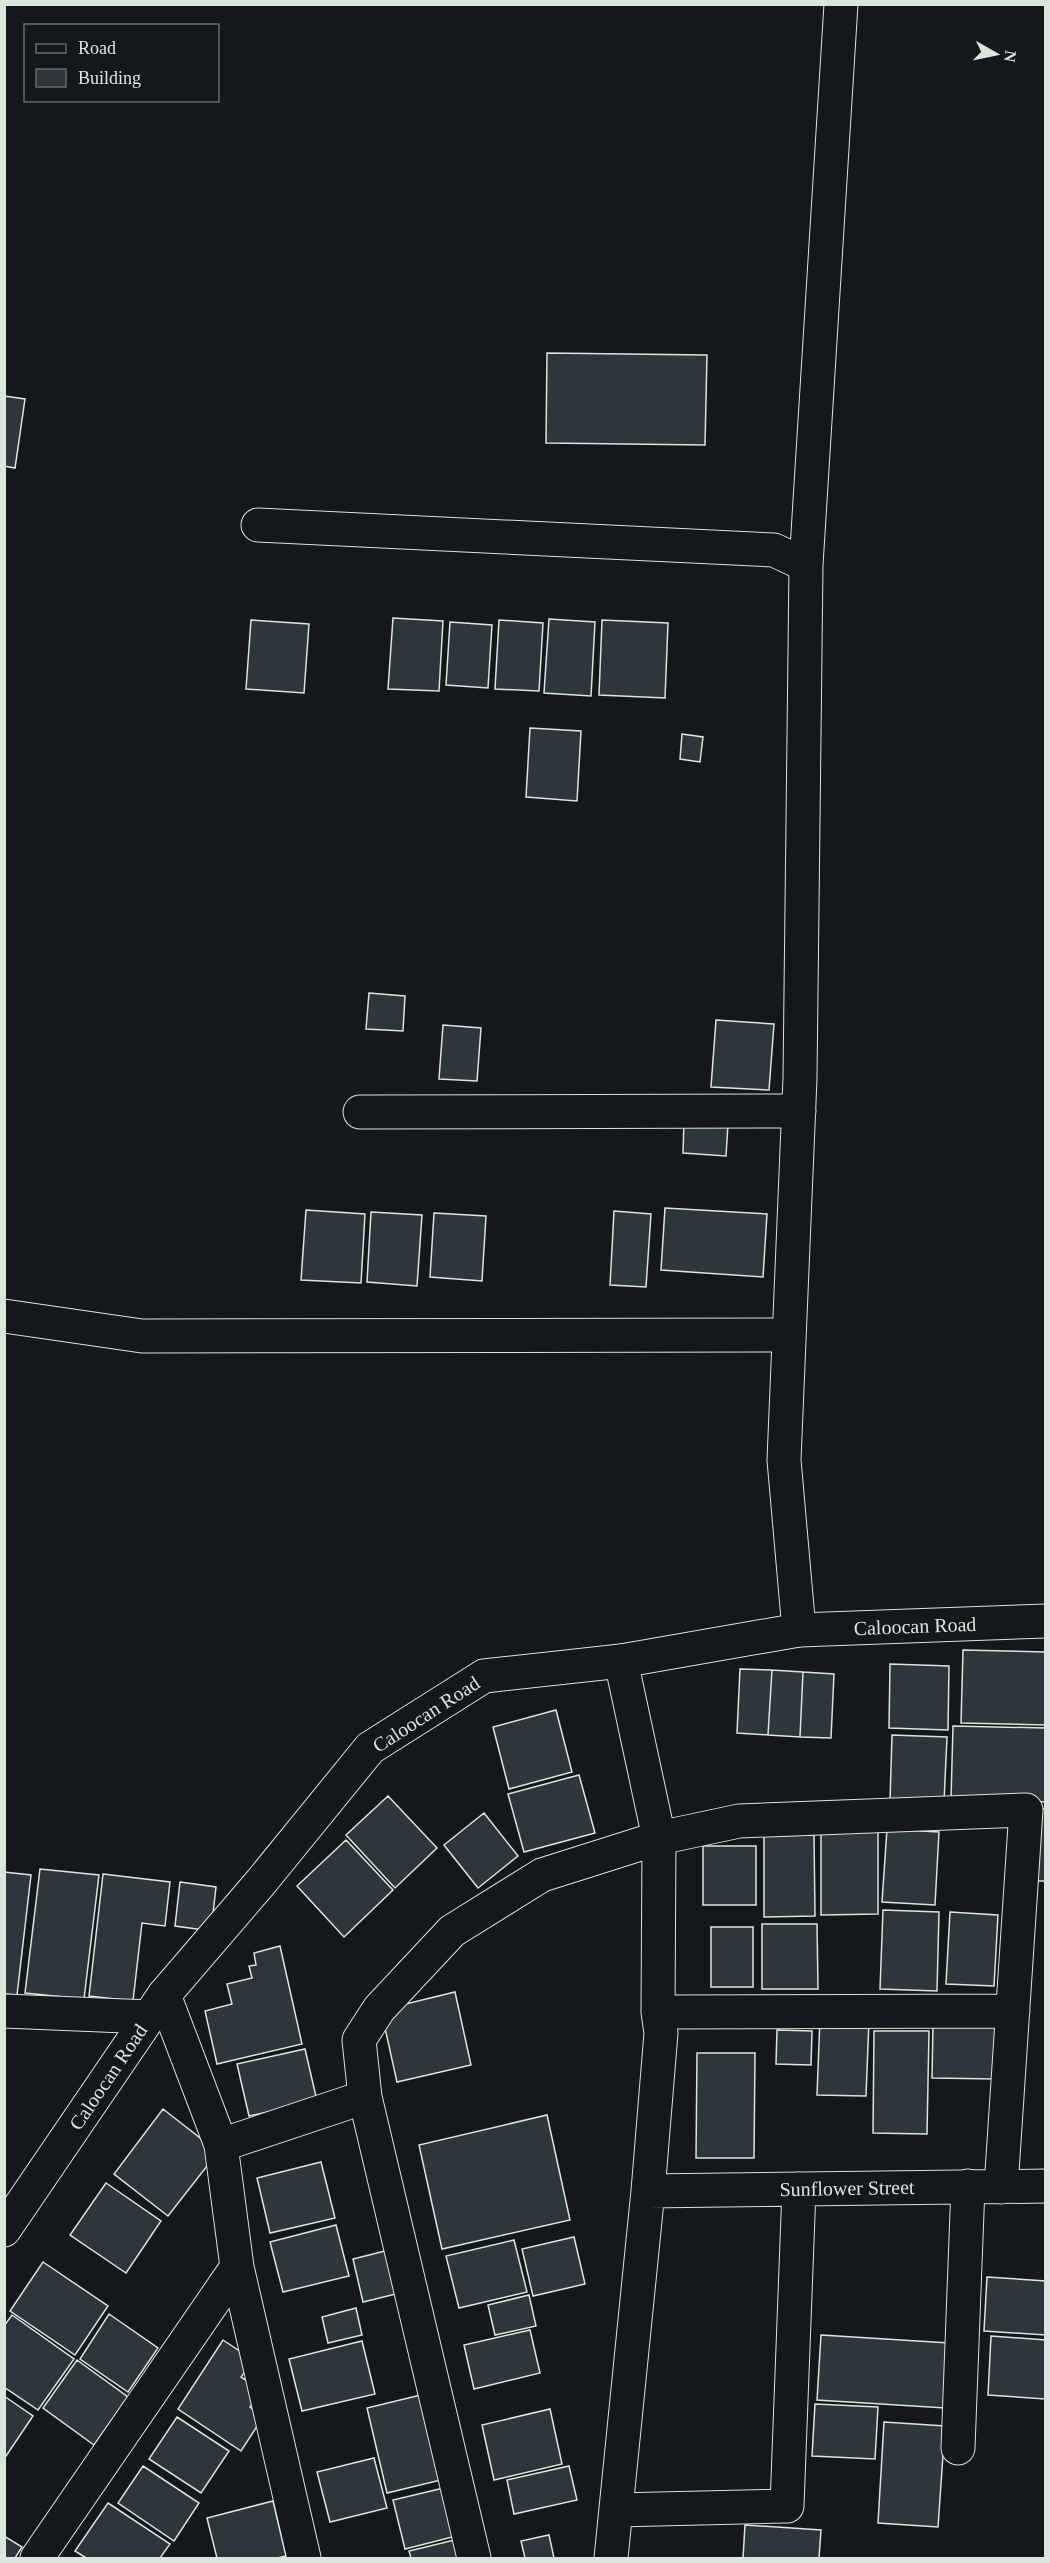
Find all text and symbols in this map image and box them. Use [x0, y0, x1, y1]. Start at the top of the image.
legend [24, 24, 219, 102]
north arrow [966, 24, 1026, 84]
text: Road [78, 38, 116, 58]
text: N [1001, 49, 1020, 64]
text: Building [78, 68, 141, 88]
street label: Caloocan Road [853, 1613, 977, 1639]
street label: Caloocan Road [369, 1671, 483, 1757]
street label: Caloocan Road [65, 2020, 151, 2134]
street label: Sunflower Street [779, 2176, 915, 2200]

